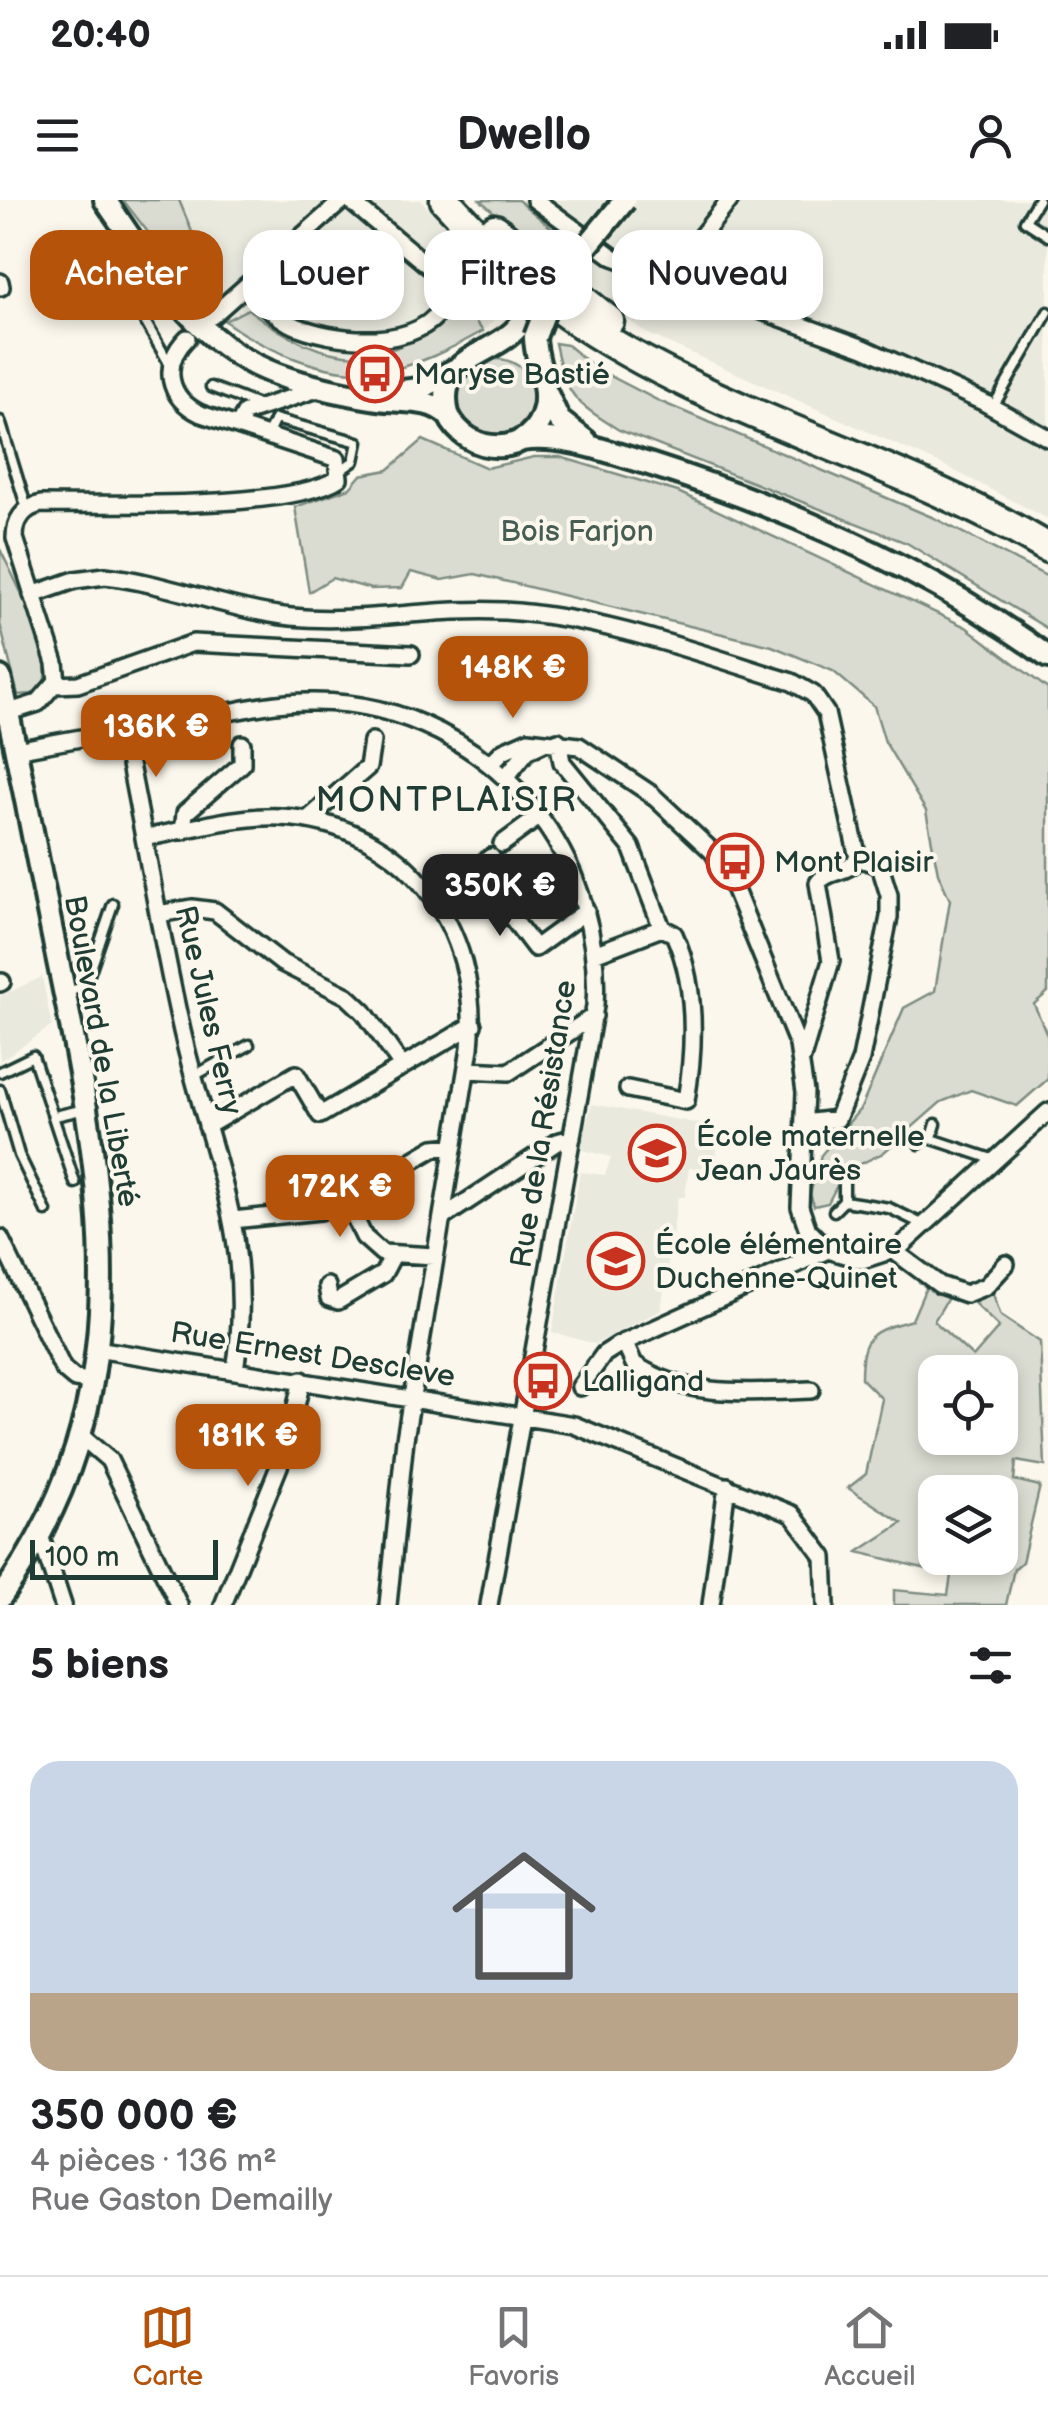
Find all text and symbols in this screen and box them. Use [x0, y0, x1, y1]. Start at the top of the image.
text: 20:40 [50, 13, 151, 58]
icon: menu [30, 108, 85, 163]
text: Dwello [457, 108, 591, 163]
icon: person [963, 108, 1018, 163]
chip: Acheter [30, 230, 223, 320]
chip: Louer [243, 230, 404, 320]
chip: Filtres [424, 230, 592, 320]
chip: Nouveau [612, 230, 823, 320]
bus stop icon: Maryse Bastié [345, 344, 405, 404]
place label: Maryse Bastié [414, 357, 610, 393]
park label: Bois Farjon [500, 514, 654, 550]
pin: 148K € [432, 636, 594, 721]
text: 148K € [460, 649, 566, 688]
pin: 136K € [75, 695, 237, 780]
text: 136K € [103, 708, 209, 747]
district label: MONTPLAISIR [315, 779, 579, 822]
bus stop icon: Mont Plaisir [705, 832, 765, 892]
place label: Mont Plaisir [774, 845, 934, 881]
pin: 350K € [419, 854, 581, 939]
text: 350K € [444, 867, 556, 906]
street label: Boulevard de la Liberté [56, 893, 146, 1210]
street label: Rue Jules Ferry [166, 902, 250, 1119]
street label: Rue de la Résistance [503, 978, 584, 1271]
place label: École maternelle Jean Jaurès [696, 1118, 925, 1189]
school or university icon: École maternelle Jean Jaurès [627, 1123, 687, 1183]
pin: 172K € [259, 1155, 421, 1240]
text: 172K € [288, 1168, 392, 1207]
place label: École élémentaire Duchenne-Quinet [655, 1226, 902, 1297]
school or university icon: École élémentaire Duchenne-Quinet [586, 1231, 646, 1291]
street label: Rue Ernest Descleve [168, 1315, 458, 1395]
bus stop icon: Lalligand [513, 1351, 573, 1411]
map controls [918, 1355, 1018, 1575]
button: locate [918, 1355, 1018, 1455]
place label: Lalligand [582, 1364, 704, 1400]
pin: 181K € [167, 1404, 329, 1489]
text: 181K € [198, 1417, 298, 1456]
button: layers [918, 1475, 1018, 1575]
scale bar [30, 1535, 218, 1580]
text: 100 m [45, 1541, 119, 1574]
icon: filters [963, 1638, 1018, 1693]
text: 5 biens [30, 1640, 169, 1691]
icon: home [434, 1826, 614, 2006]
text: 350 000 € [30, 2091, 238, 2142]
text: 4 pièces · 136 m² [30, 2142, 277, 2181]
text: Rue Gaston Demailly [30, 2181, 333, 2220]
tab: Carte [132, 2300, 203, 2393]
tab: Favoris [468, 2300, 559, 2393]
tab: Accueil [824, 2300, 916, 2393]

